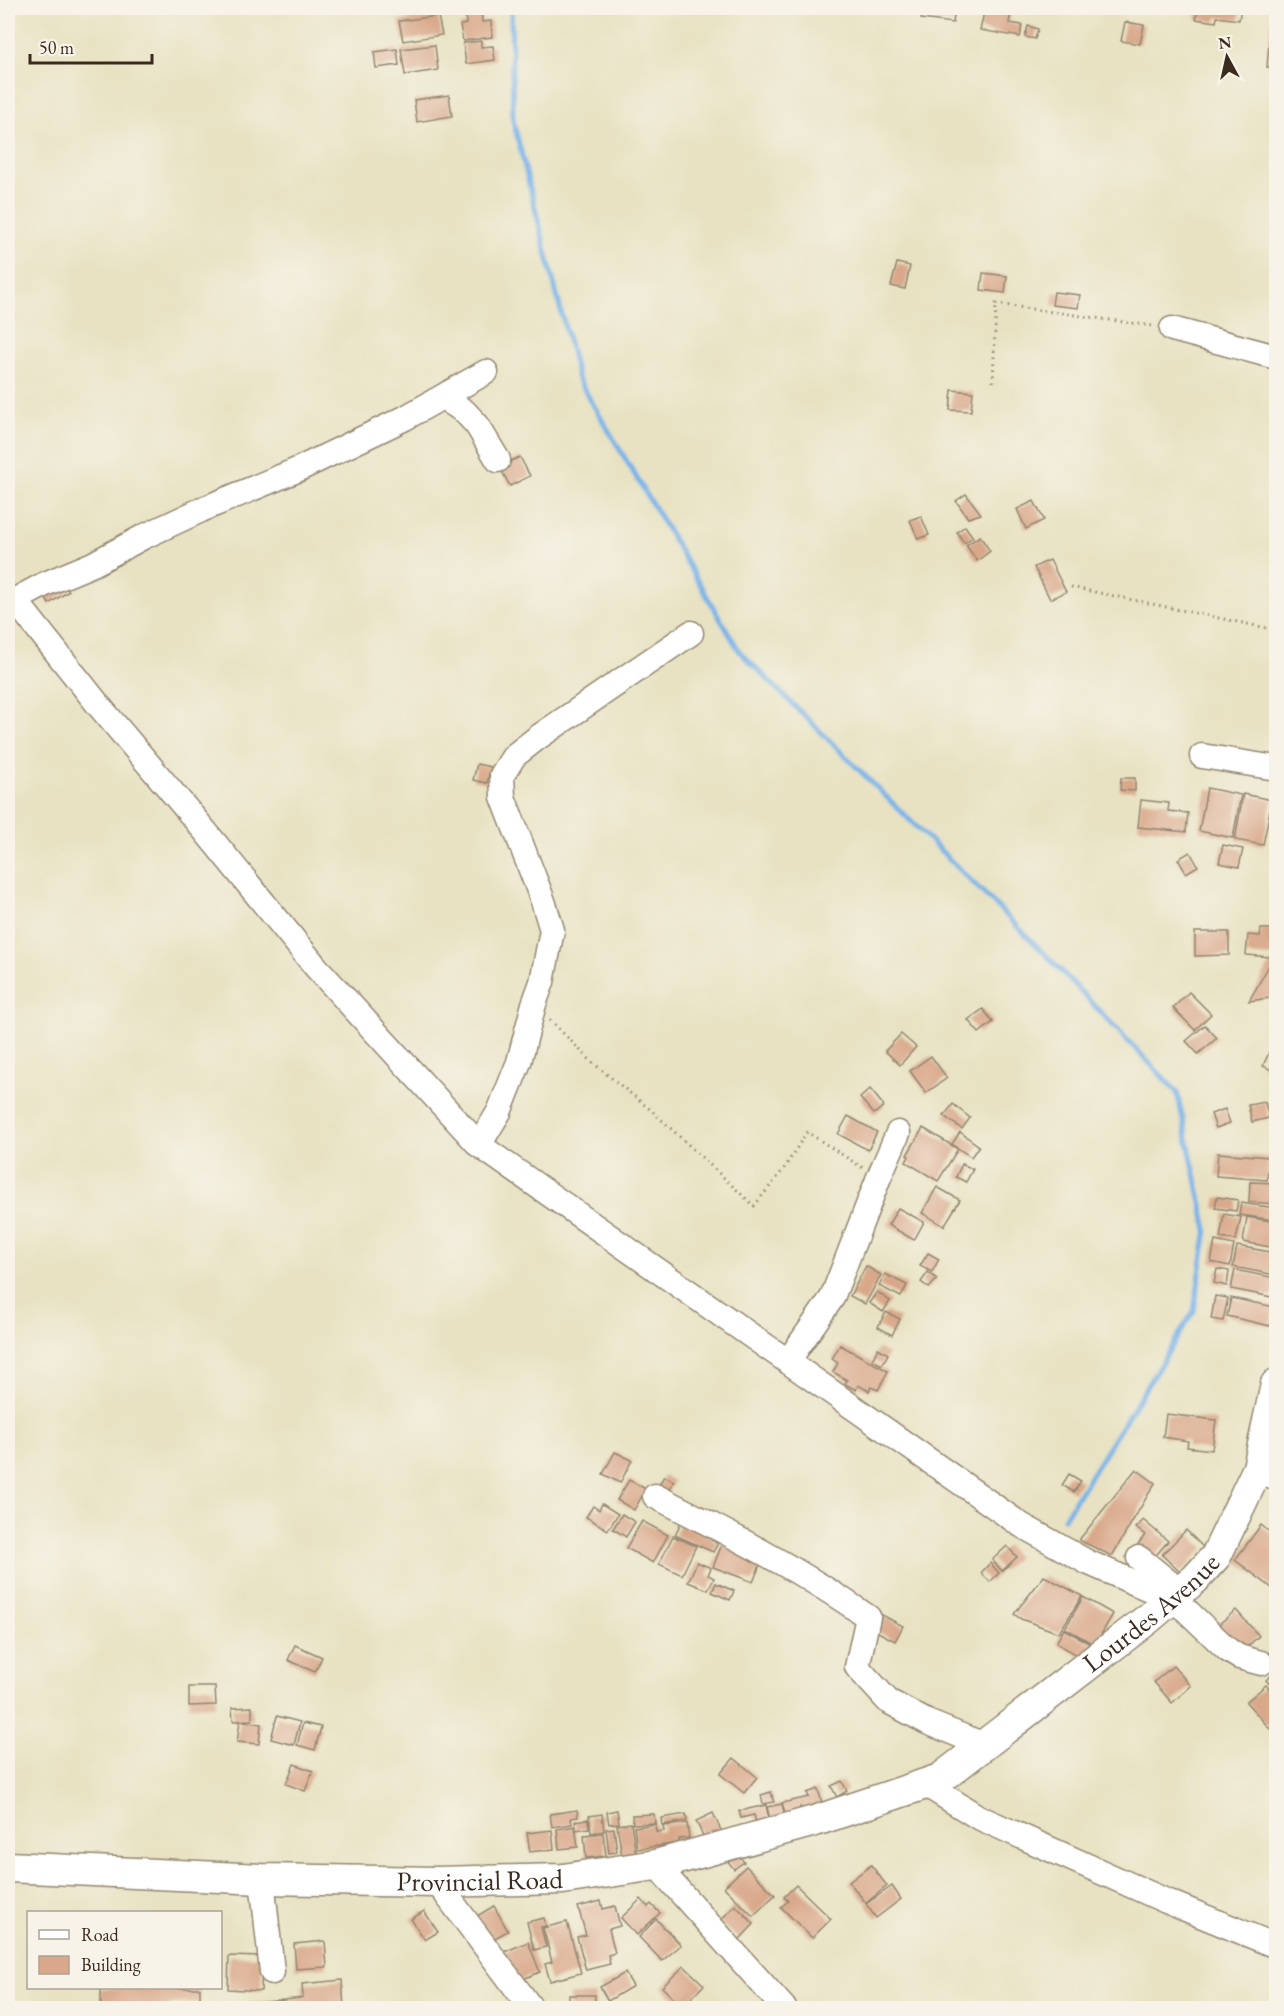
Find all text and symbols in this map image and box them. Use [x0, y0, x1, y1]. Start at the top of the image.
scale bar [30, 27, 152, 65]
north arrow [1197, 27, 1257, 87]
text: N [1217, 31, 1233, 54]
text: 50 m [39, 36, 74, 59]
street label: Lourdes Avenue [1075, 1546, 1227, 1680]
street label: Provincial Road [396, 1861, 564, 1899]
legend [27, 1911, 222, 1989]
text: Road [81, 1923, 120, 1946]
text: Building [81, 1953, 141, 1976]

